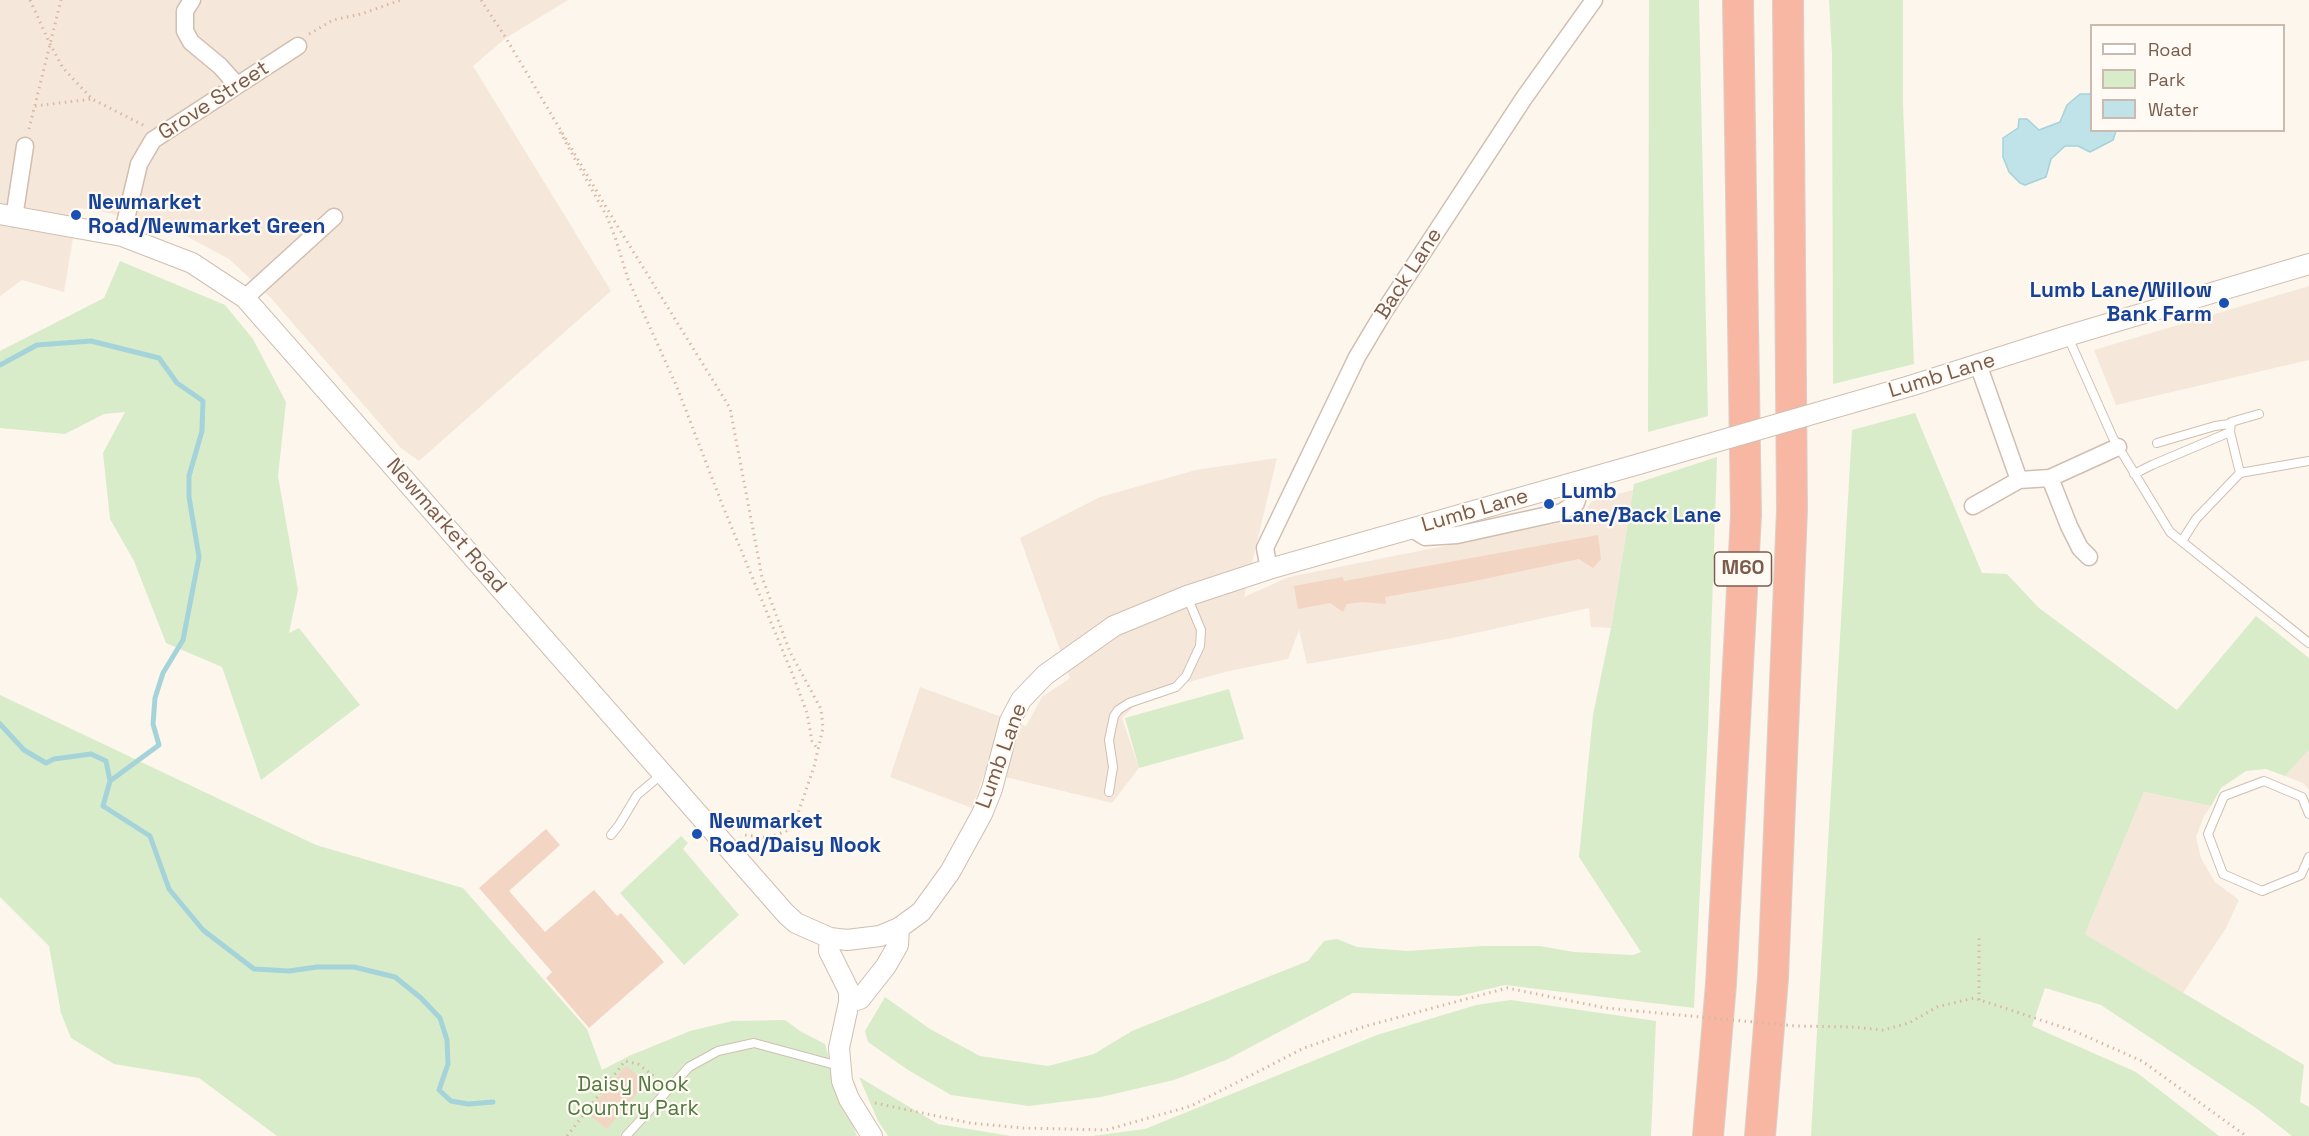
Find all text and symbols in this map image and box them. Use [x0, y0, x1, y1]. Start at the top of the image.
legend [2090, 24, 2285, 132]
text: Road [2148, 38, 2192, 61]
street label: Grove Street [154, 56, 274, 146]
text: Park [2148, 68, 2185, 91]
text: Water [2148, 98, 2199, 121]
place label: Newmarket Road/Newmarket Green [88, 190, 326, 240]
marker: Newmarket Road/Newmarket Green [69, 208, 83, 222]
street label: Back Lane [1370, 224, 1448, 324]
place label: Lumb Lane/Willow Bank Farm [2030, 278, 2212, 328]
marker: Lumb Lane/Willow Bank Farm [2217, 296, 2231, 310]
street label: Lumb Lane [1886, 348, 1998, 404]
street label: Newmarket Road [381, 453, 511, 599]
place label: Lumb Lane/Back Lane [1561, 479, 1721, 529]
street label: Lumb Lane [1419, 484, 1531, 538]
marker: Lumb Lane/Back Lane [1542, 497, 1556, 511]
road number: M60 [1714, 552, 1772, 586]
street label: Lumb Lane [971, 700, 1033, 812]
place label: Newmarket Road/Daisy Nook [709, 809, 881, 859]
marker: Newmarket Road/Daisy Nook [690, 827, 704, 841]
park label: Daisy Nook Country Park [567, 1072, 699, 1122]

